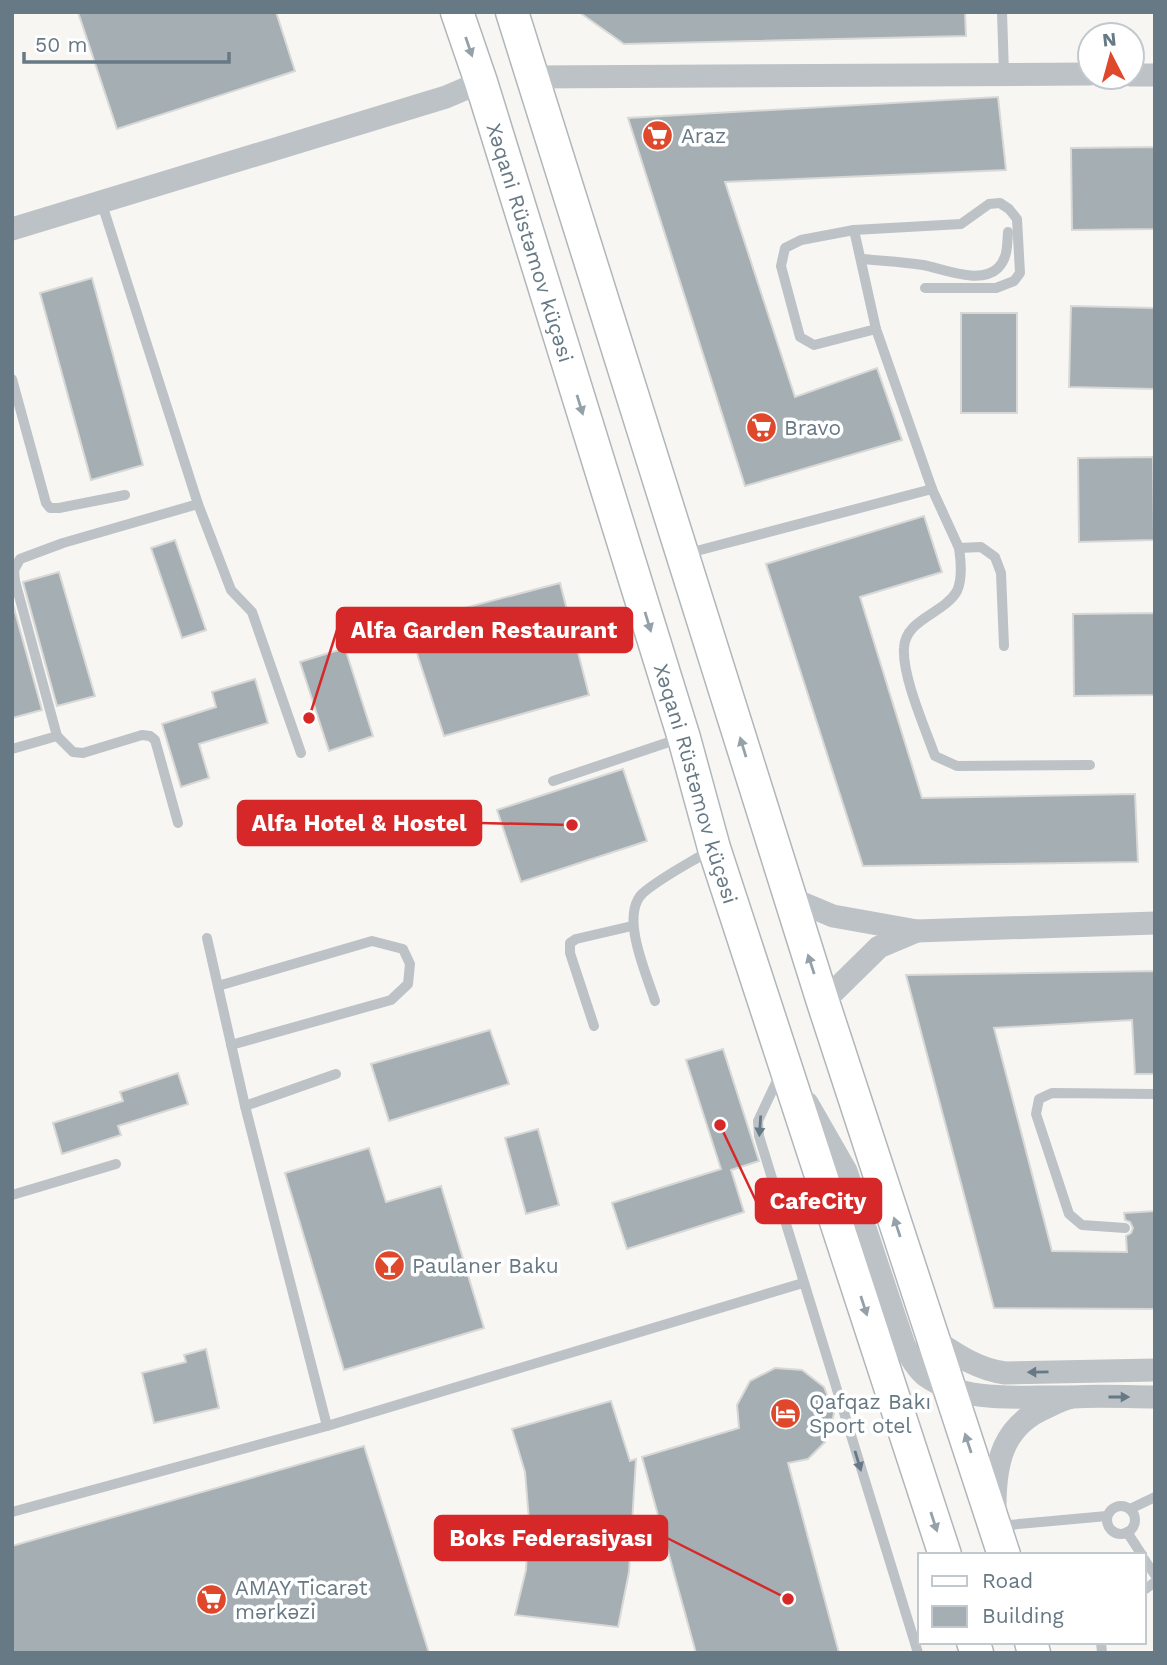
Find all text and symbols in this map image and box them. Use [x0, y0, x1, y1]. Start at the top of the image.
scale bar [24, 21, 229, 65]
north arrow [1076, 21, 1146, 91]
text: N [1101, 27, 1117, 52]
text: 50 m [35, 32, 87, 57]
one-way arrow [464, 37, 475, 58]
supermarket icon: Araz [641, 118, 675, 152]
street label: Xəqani Rüstəmov küçəsi [482, 120, 579, 365]
place label: Araz [681, 123, 726, 148]
one-way arrow [575, 394, 586, 415]
supermarket icon: Bravo [744, 410, 778, 444]
place label: Bravo [784, 415, 841, 440]
callout: Alfa Garden Restaurant [337, 608, 632, 652]
one-way arrow [643, 612, 653, 633]
text: Alfa Garden Restaurant [351, 617, 617, 644]
street label: Xəqani Rüstəmov küçəsi [649, 661, 744, 907]
one-way arrow [737, 737, 747, 758]
callout: Alfa Hotel & Hostel [238, 801, 481, 845]
text: Alfa Hotel & Hostel [251, 810, 467, 837]
one-way arrow [805, 954, 816, 975]
one-way arrow [754, 1115, 765, 1137]
callout: CafeCity [756, 1179, 881, 1223]
text: CafeCity [769, 1188, 867, 1215]
one-way arrow [891, 1217, 901, 1238]
bar icon: Paulaner Baku [372, 1248, 406, 1282]
place label: Paulaner Baku [412, 1253, 559, 1278]
one-way arrow [859, 1296, 870, 1317]
one-way arrow [1026, 1366, 1048, 1378]
place label: Qafqaz Bakı Sport otel [809, 1389, 931, 1438]
one-way arrow [1108, 1391, 1130, 1403]
hotel icon: Qafqaz Bakı Sport otel [769, 1396, 803, 1430]
one-way arrow [962, 1433, 973, 1454]
one-way arrow [854, 1450, 864, 1471]
one-way arrow [930, 1512, 940, 1533]
callout: Boks Federasiyası [435, 1516, 667, 1560]
text: Boks Federasiyası [449, 1525, 653, 1552]
legend [918, 1553, 1146, 1644]
text: Road [982, 1568, 1033, 1593]
place label: AMAY Ticarət mərkəzi [235, 1575, 368, 1624]
supermarket icon: AMAY Ticarət mərkəzi [195, 1582, 229, 1616]
text: Building [982, 1603, 1064, 1628]

